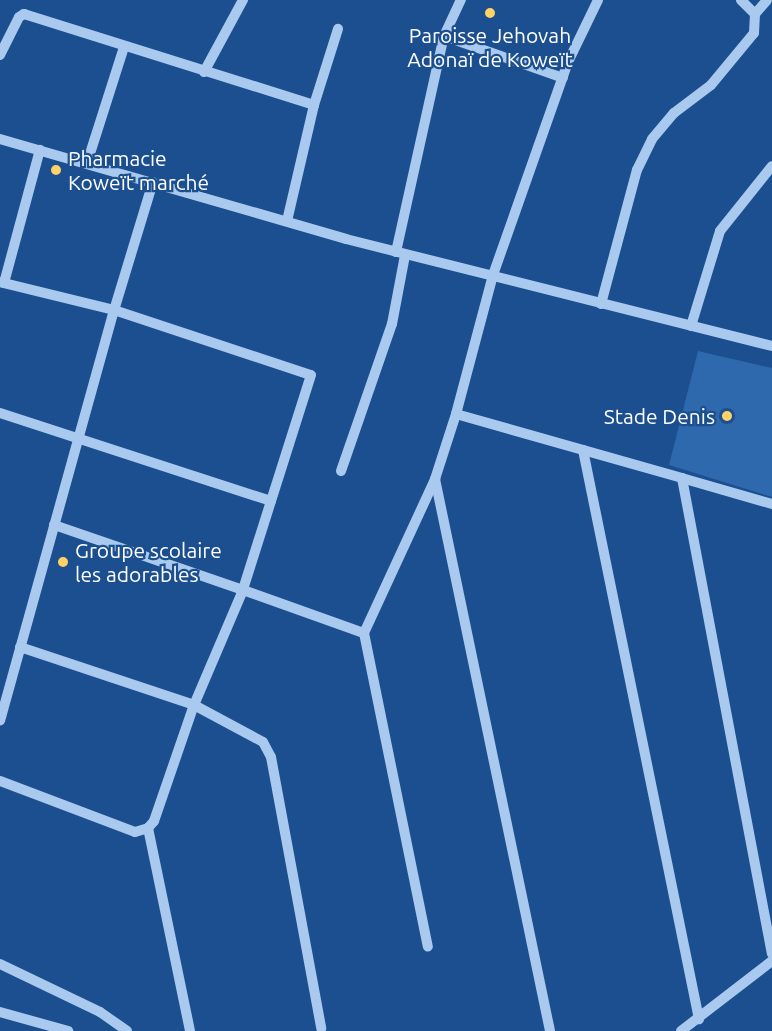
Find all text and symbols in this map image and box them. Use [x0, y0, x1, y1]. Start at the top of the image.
marker: Paroisse Jehovah Adonaï de Koweït [483, 6, 497, 20]
place label: Paroisse Jehovah Adonaï de Koweït [407, 22, 573, 72]
place label: Pharmacie Koweït marché [68, 145, 209, 195]
marker: Pharmacie Koweït marché [49, 163, 63, 177]
place label: Stade Denis [604, 403, 715, 429]
marker: Stade Denis [720, 409, 734, 423]
place label: Groupe scolaire les adorables [75, 537, 222, 587]
marker: Groupe scolaire les adorables [56, 555, 70, 569]

